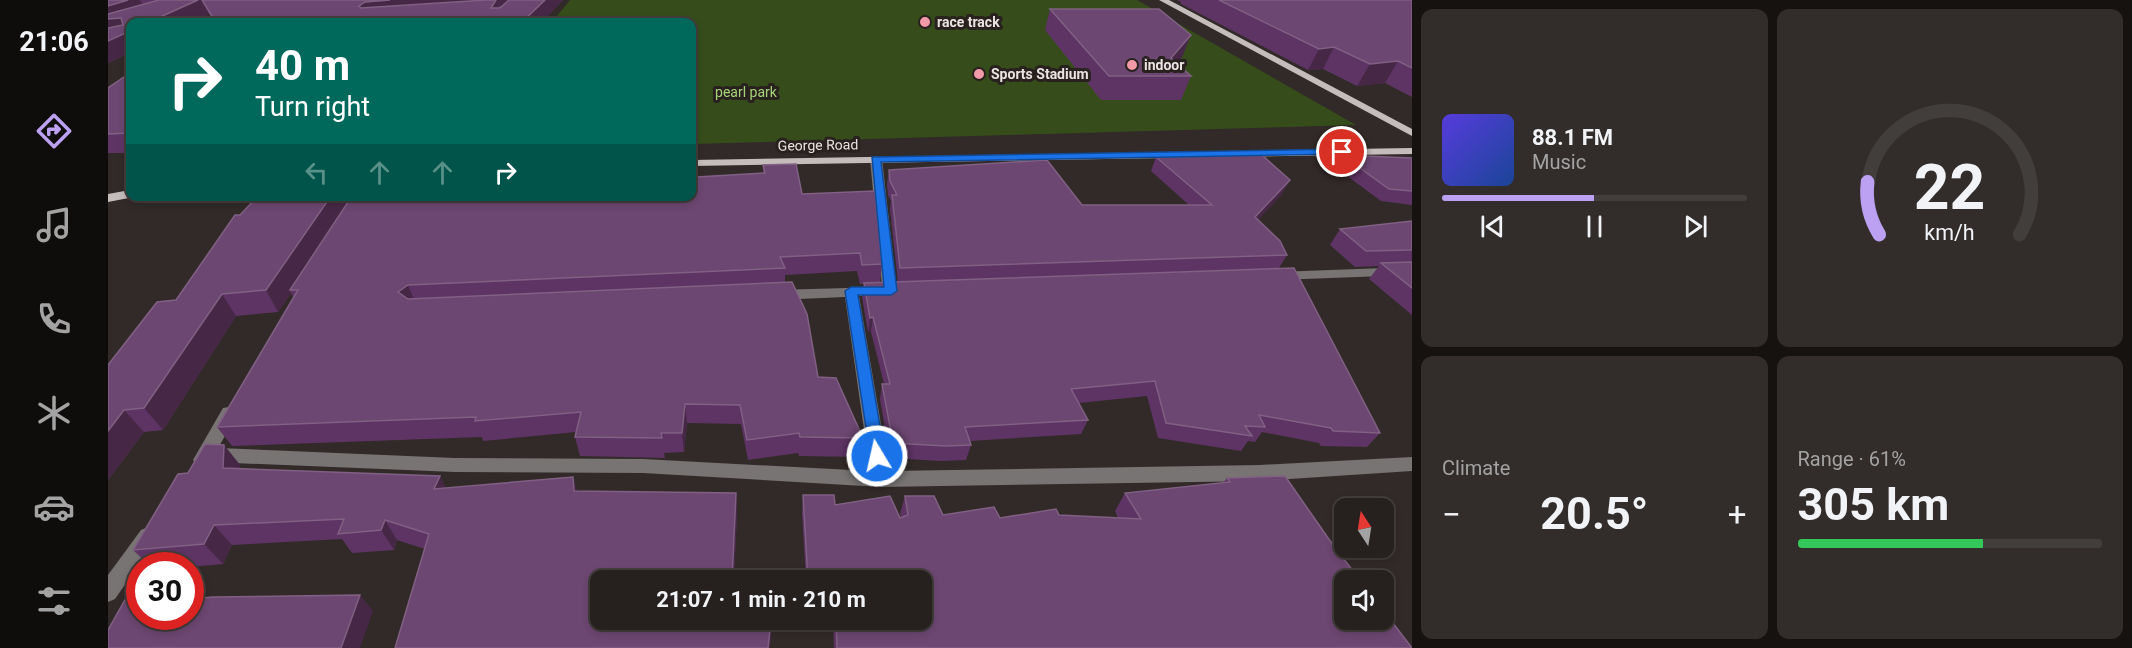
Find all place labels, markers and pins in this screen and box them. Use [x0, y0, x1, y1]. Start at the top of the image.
place label: race track [937, 14, 1000, 30]
marker: race track [918, 15, 932, 29]
place label: indoor [1144, 57, 1184, 73]
marker: indoor [1125, 58, 1139, 72]
place label: Sports Stadium [991, 66, 1089, 82]
marker: Sports Stadium [972, 67, 986, 81]
pin [1316, 126, 1367, 177]

